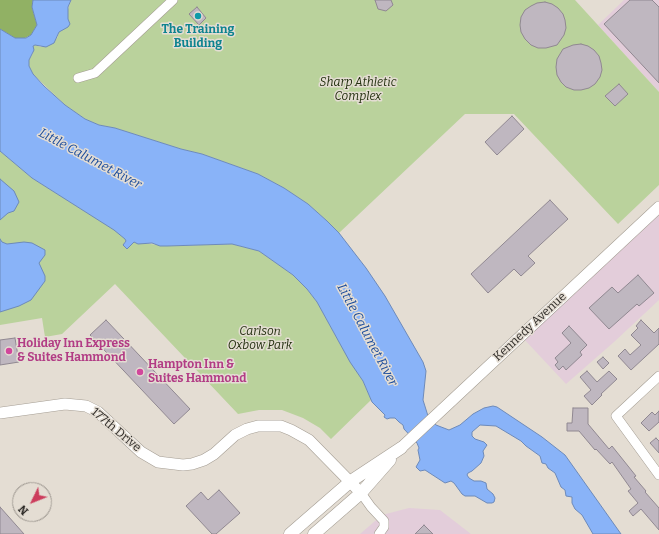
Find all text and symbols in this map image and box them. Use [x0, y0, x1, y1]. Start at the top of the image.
marker: The Training Building [193, 11, 203, 21]
place label: The Training Building [162, 23, 234, 51]
park label: Sharp Athletic Complex [319, 76, 397, 104]
water label: Little Calumet River [36, 125, 144, 193]
water label: Little Calumet River [333, 281, 401, 389]
street label: Kennedy Avenue [491, 290, 569, 364]
park label: Carlson Oxbow Park [228, 325, 292, 353]
place label: Holiday Inn Express & Suites Hammond [17, 337, 130, 365]
marker: Holiday Inn Express & Suites Hammond [4, 346, 14, 356]
place label: Hampton Inn & Suites Hammond [148, 358, 246, 386]
marker: Hampton Inn & Suites Hammond [135, 367, 145, 377]
street label: 177th Drive [88, 405, 144, 455]
north arrow [12, 482, 52, 522]
text: N [16, 502, 31, 517]

